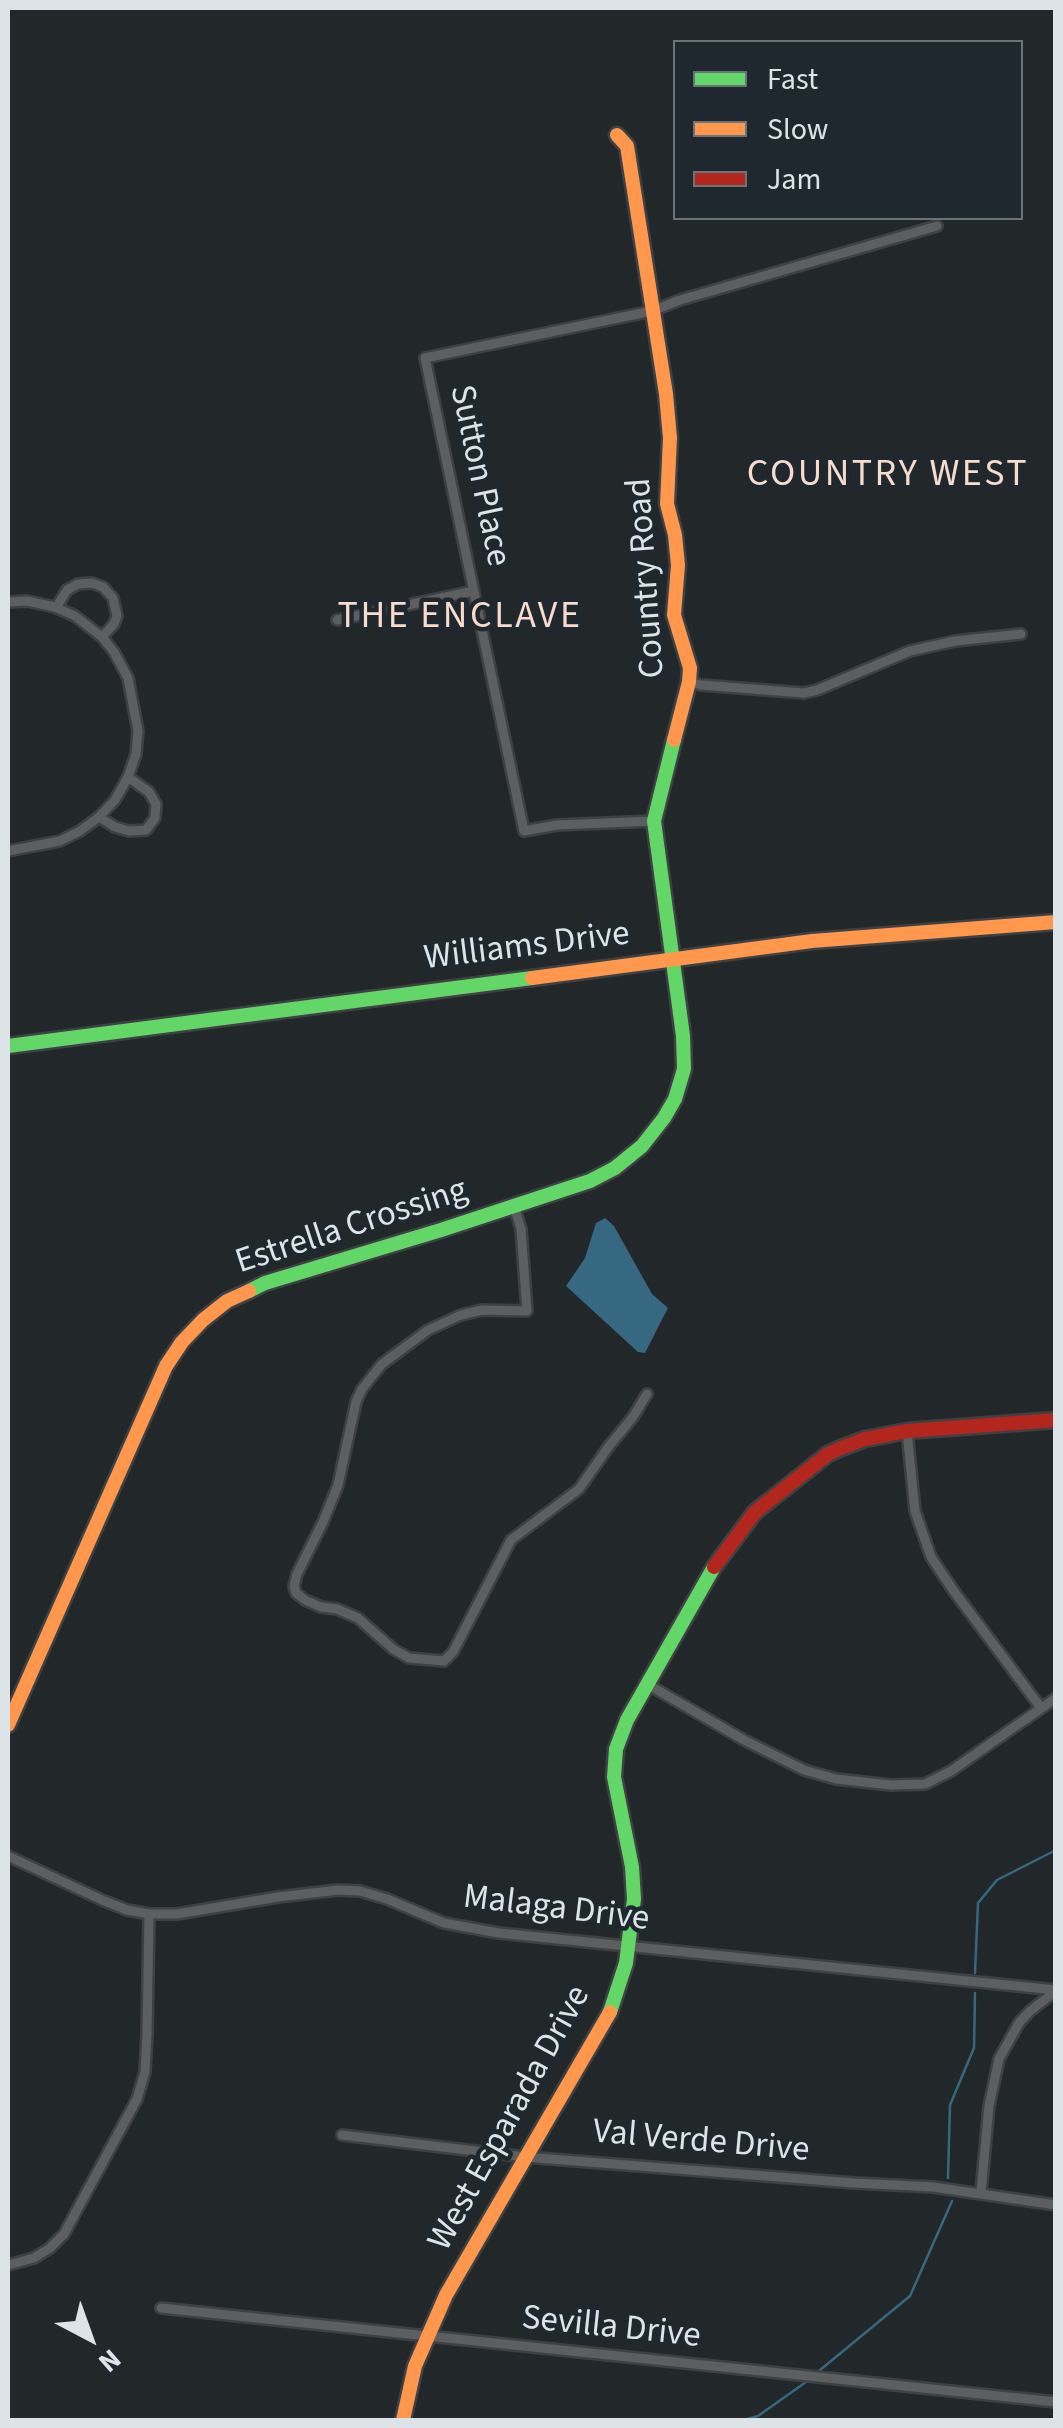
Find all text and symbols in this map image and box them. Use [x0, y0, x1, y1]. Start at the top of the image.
legend [673, 40, 1023, 220]
text: Fast [767, 58, 818, 101]
text: Slow [767, 108, 828, 151]
text: Jam [767, 158, 821, 201]
street label: Sutton Place [438, 382, 518, 570]
district label: COUNTRY WEST [747, 454, 1029, 500]
street label: Country Road [620, 477, 676, 679]
district label: THE ENCLAVE [338, 596, 582, 642]
street label: Williams Drive [422, 915, 632, 981]
street label: Estrella Crossing [231, 1171, 473, 1285]
street label: Malaga Drive [461, 1878, 651, 1942]
street label: West Esparada Drive [421, 1979, 601, 2259]
street label: Val Verde Drive [591, 2113, 811, 2173]
north arrow [40, 2288, 140, 2388]
street label: Sevilla Drive [520, 2299, 702, 2359]
text: N [90, 2339, 130, 2382]

